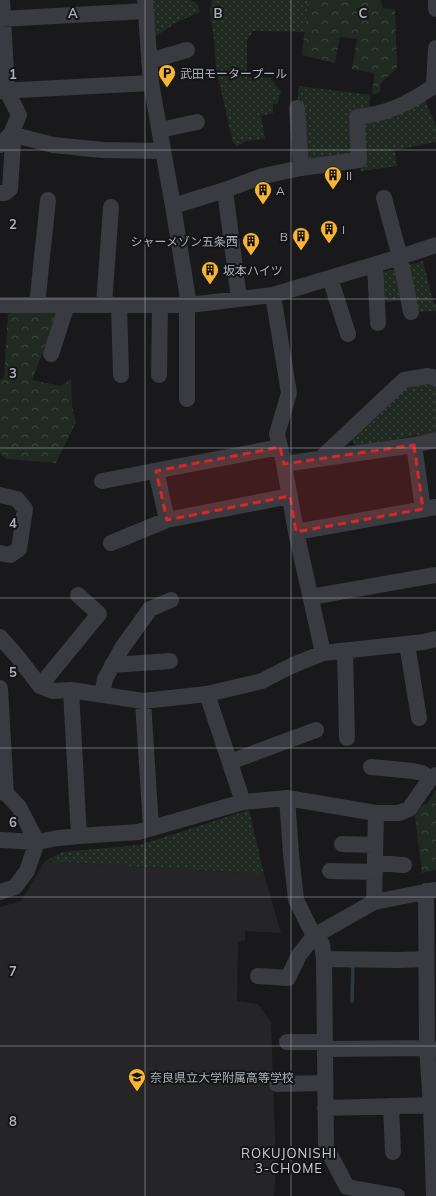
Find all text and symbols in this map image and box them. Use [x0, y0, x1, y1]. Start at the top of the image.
text: A [68, 5, 78, 21]
text: B [214, 5, 223, 21]
text: C [359, 5, 368, 21]
parking icon: 武田モータープール [157, 63, 177, 88]
text: 1 [9, 66, 17, 82]
place label: 武田モータープール [180, 66, 287, 81]
building icon: II [323, 165, 343, 190]
place label: II [346, 168, 352, 183]
building icon: A [253, 180, 273, 205]
place label: A [276, 183, 285, 198]
text: 2 [9, 216, 17, 232]
building icon: I [319, 219, 339, 244]
place label: I [342, 222, 345, 237]
building icon: B [291, 226, 311, 251]
place label: B [280, 229, 288, 244]
building icon: シャーメゾン五条西 [241, 231, 261, 256]
place label: シャーメゾン五条西 [130, 234, 238, 249]
building icon: 坂本ハイツ [200, 260, 220, 285]
place label: 坂本ハイツ [223, 263, 283, 278]
text: 3 [9, 365, 17, 381]
text: 4 [9, 515, 17, 531]
text: 5 [9, 664, 17, 680]
text: 6 [9, 814, 17, 830]
text: 7 [9, 963, 17, 979]
school or university icon: 奈良県立大学附属高等学校 [127, 1067, 147, 1092]
place label: 奈良県立大学附属高等学校 [150, 1070, 294, 1085]
text: 8 [9, 1113, 17, 1129]
district label: ROKUJONISHI 3-CHOME [241, 1145, 337, 1176]

